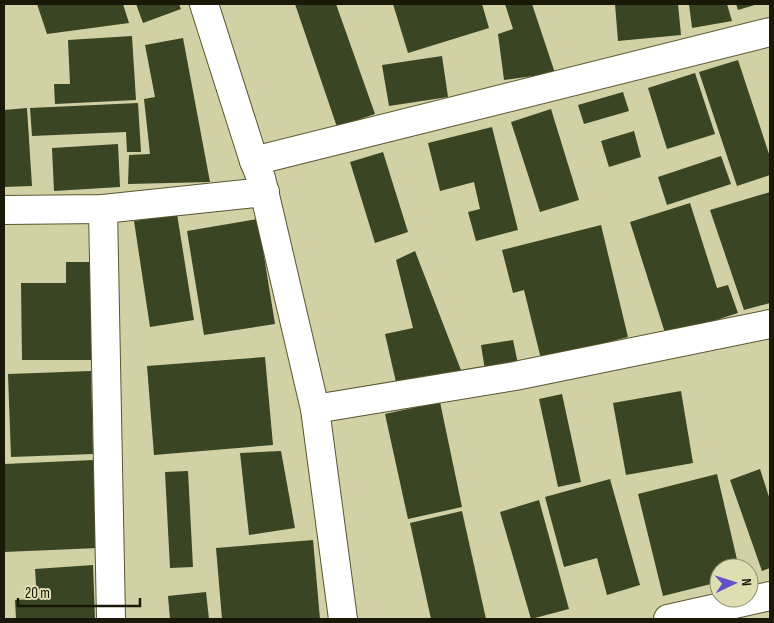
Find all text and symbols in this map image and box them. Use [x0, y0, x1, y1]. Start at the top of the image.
north arrow [709, 558, 759, 608]
scale bar [18, 576, 140, 608]
text: N [738, 578, 755, 586]
text: 20 m [25, 584, 50, 603]

